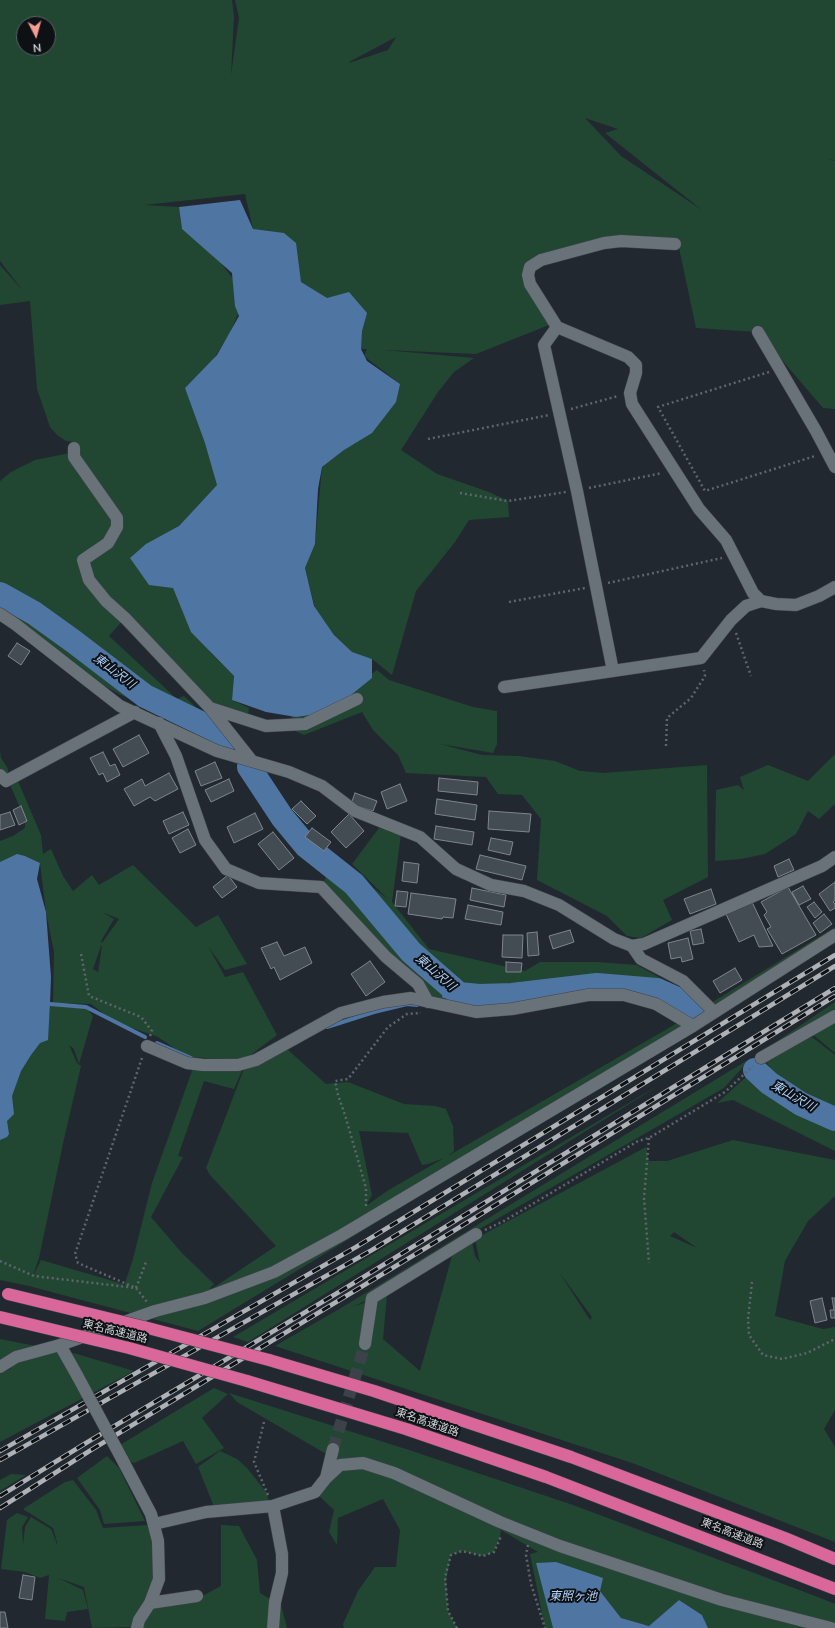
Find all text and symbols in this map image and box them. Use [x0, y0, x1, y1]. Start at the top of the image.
north arrow [16, 16, 56, 56]
text: N [32, 40, 42, 55]
water label: 東山沢川 [90, 652, 138, 692]
water label: 東山沢川 [412, 952, 458, 994]
water label: 東山沢川 [769, 1079, 817, 1115]
street label: 東名高速道路 [81, 1318, 149, 1346]
street label: 東名高速道路 [394, 1406, 460, 1440]
street label: 東名高速道路 [699, 1516, 765, 1552]
water label: 東照ヶ池 [549, 1590, 597, 1604]

